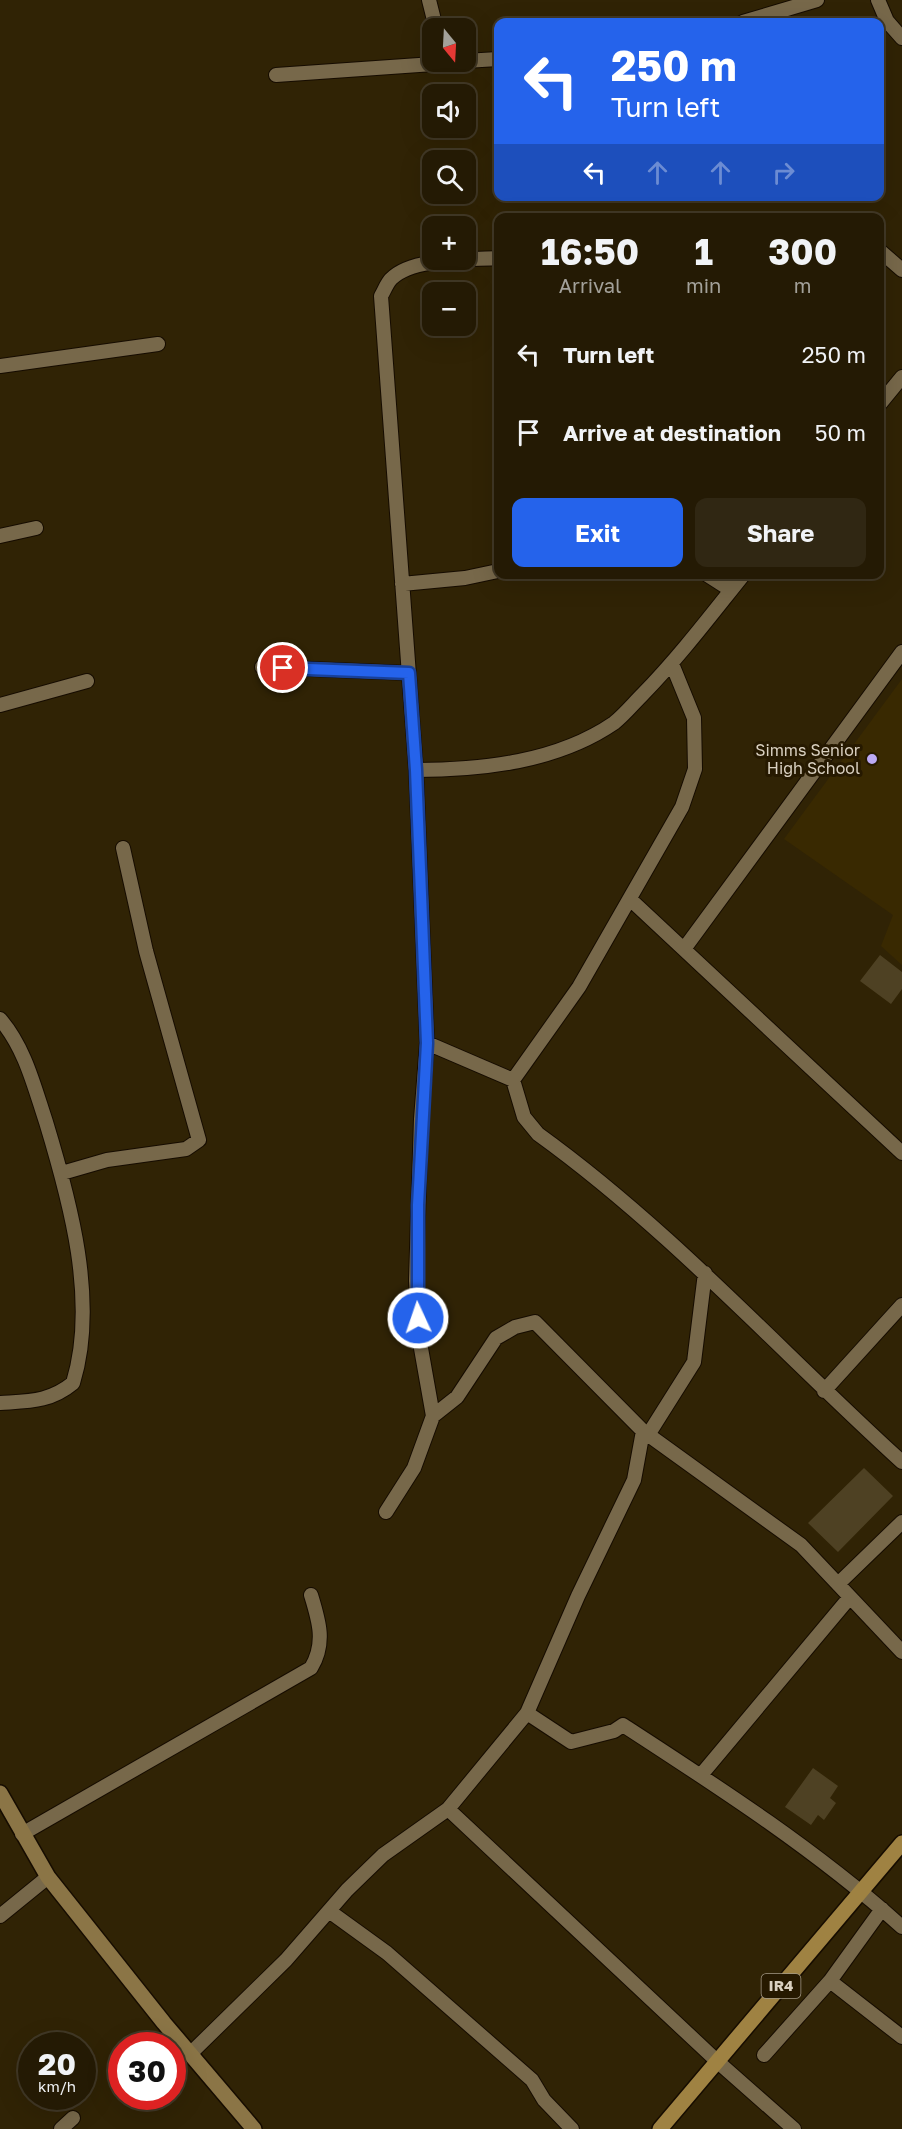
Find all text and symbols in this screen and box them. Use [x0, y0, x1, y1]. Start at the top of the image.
north arrow [422, 18, 476, 72]
map controls [422, 18, 476, 336]
text: 250 m [611, 40, 737, 90]
icon: left [512, 42, 590, 120]
button: sound [422, 84, 476, 138]
text: Turn left [611, 91, 720, 123]
button: search [422, 150, 476, 204]
icon: left [578, 156, 611, 189]
icon: ahead [641, 156, 674, 189]
icon: ahead [704, 156, 737, 189]
icon: right [767, 156, 800, 189]
button: + [422, 216, 476, 270]
text: 16:50 [541, 230, 639, 273]
text: 1 [694, 230, 713, 273]
text: 300 [768, 230, 837, 273]
text: Arrival [559, 273, 621, 297]
text: min [686, 273, 721, 297]
text: m [794, 273, 812, 297]
button: − [422, 282, 476, 336]
icon: left [512, 338, 545, 371]
text: Turn left [563, 341, 654, 368]
text: 250 m [802, 341, 866, 368]
icon: arrive [512, 416, 545, 449]
text: Arrive at destination [563, 419, 781, 446]
text: 50 m [815, 419, 866, 446]
button: Exit [512, 498, 683, 567]
button: Share [695, 498, 866, 567]
pin [257, 642, 308, 693]
icon: arrive [266, 651, 299, 684]
place label: Simms Senior High School [755, 740, 860, 778]
marker: Simms Senior High School [865, 752, 879, 766]
position arrow [386, 1286, 450, 1350]
road number: IR4 [762, 1974, 800, 1998]
speed limit sign: 30 [108, 2032, 186, 2110]
text: 20 [38, 2046, 76, 2082]
text: km/h [38, 2077, 76, 2095]

